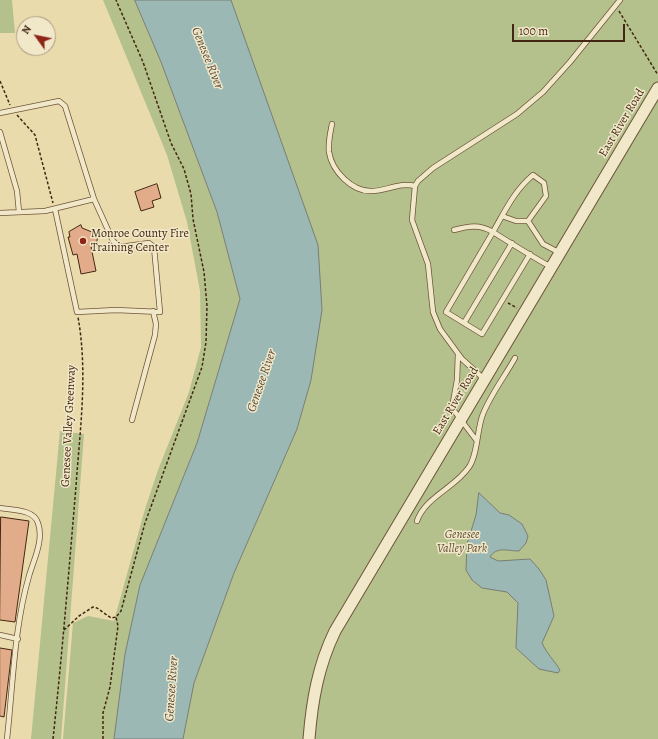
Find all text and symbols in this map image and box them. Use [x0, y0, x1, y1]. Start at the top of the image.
north arrow [16, 16, 56, 56]
scale bar [514, 16, 627, 42]
text: N [18, 22, 35, 37]
text: 100 m [519, 23, 548, 39]
water label: Genesee River [188, 25, 226, 91]
street label: East River Road [596, 86, 648, 160]
place label: Monroe County Fire Training Center [91, 227, 189, 255]
marker: Monroe County Fire Training Center [78, 236, 88, 246]
water label: Genesee River [244, 348, 280, 414]
street label: East River Road [430, 364, 482, 438]
street label: Genesee Valley Greenway [59, 365, 79, 487]
park label: Genesee Valley Park [437, 528, 487, 556]
water label: Genesee River [162, 656, 182, 722]

